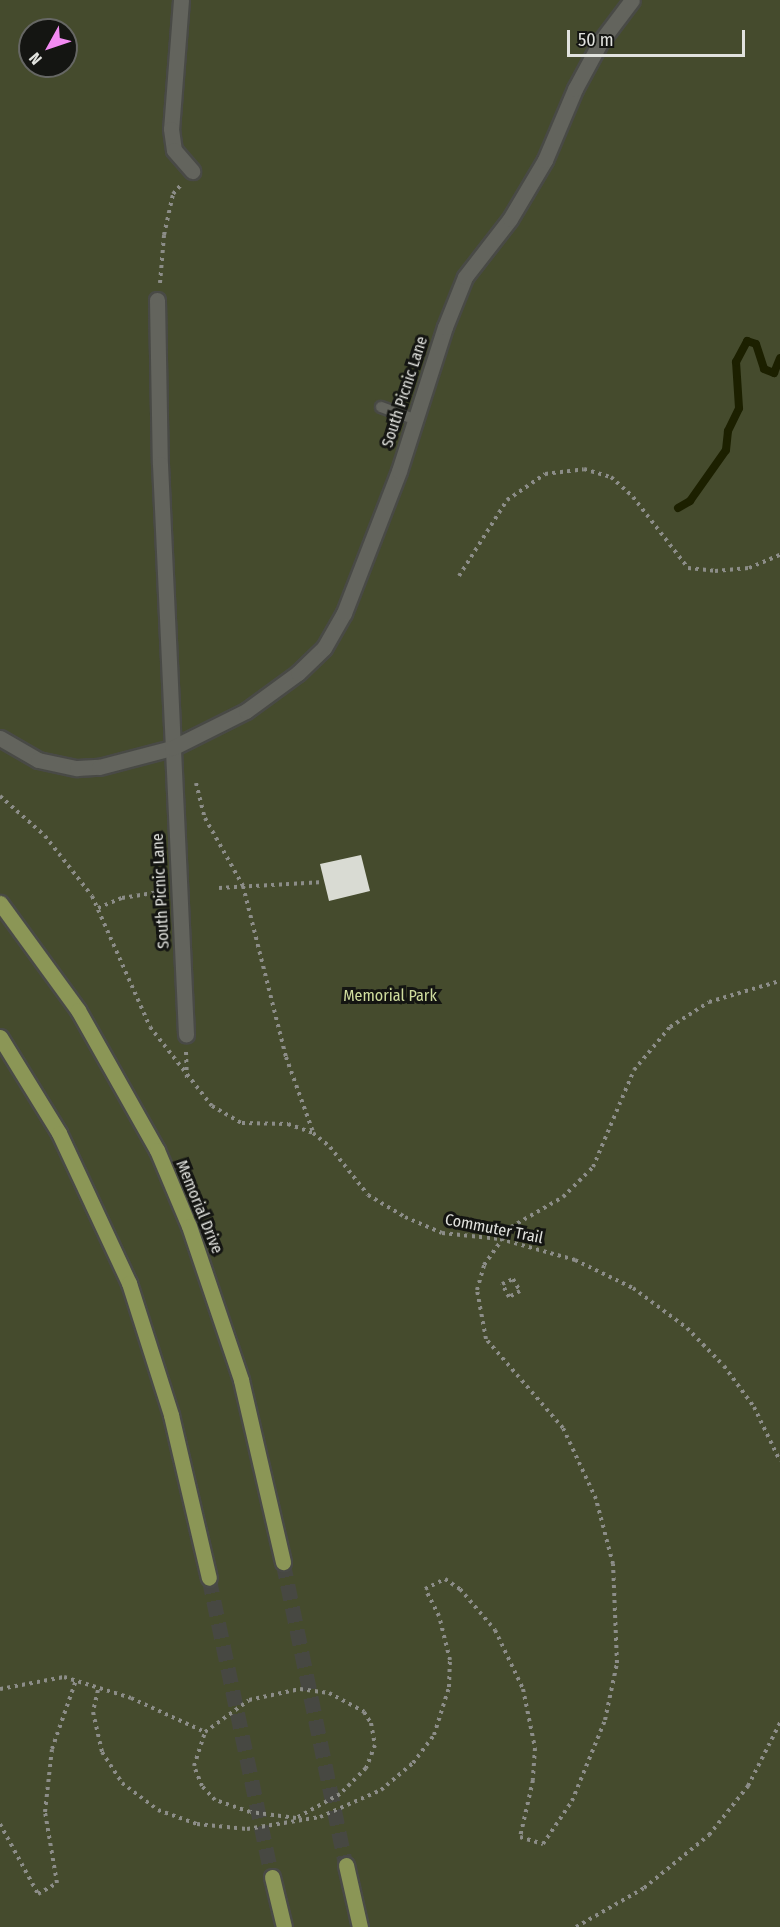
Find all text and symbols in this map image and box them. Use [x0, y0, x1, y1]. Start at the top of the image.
north arrow [18, 18, 78, 78]
scale bar [570, 18, 748, 56]
text: 50 m [578, 29, 614, 51]
text: N [25, 49, 46, 68]
street label: South Picnic Lane [378, 334, 432, 450]
street label: South Picnic Lane [148, 833, 174, 949]
park label: Memorial Park [343, 986, 437, 1006]
street label: Memorial Drive [172, 1157, 226, 1257]
street label: Commuter Trail [443, 1210, 545, 1248]

